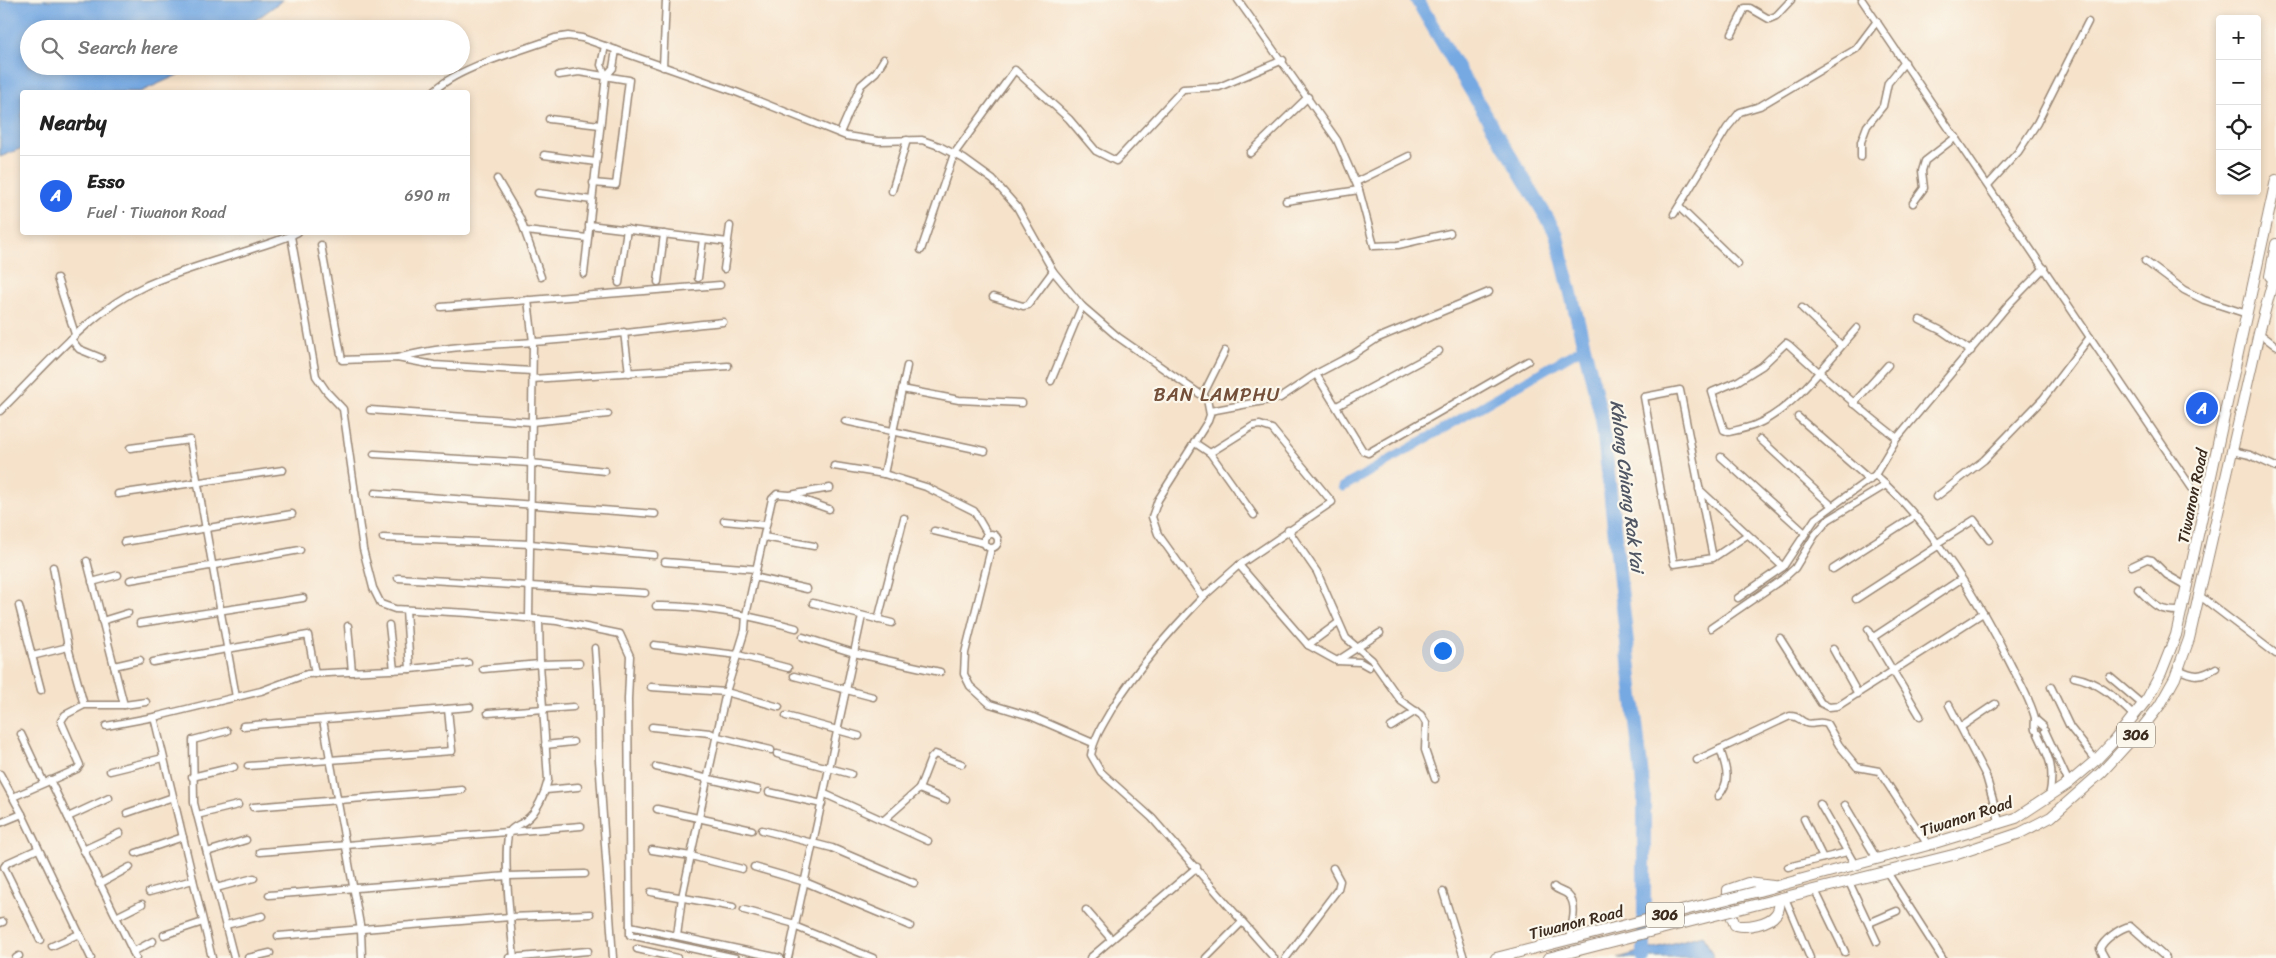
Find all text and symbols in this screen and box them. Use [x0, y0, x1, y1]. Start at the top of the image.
map controls [2216, 15, 2261, 195]
button: + [2216, 15, 2261, 60]
search box [20, 20, 470, 75]
text: Search here [78, 31, 178, 64]
icon: search [38, 34, 66, 62]
button: − [2216, 60, 2261, 105]
text: Nearby [40, 104, 106, 142]
button: locate [2216, 105, 2261, 150]
button: layers [2216, 150, 2261, 195]
text: Esso [87, 165, 125, 198]
text: A [51, 181, 61, 210]
text: 690 m [405, 181, 450, 210]
text: Fuel · Tiwanon Road [87, 198, 226, 227]
district label: BAN LAMPHU [1154, 378, 1280, 411]
pin: A [2186, 389, 2218, 427]
water label: Khlong Chiang Rak Yai [1601, 398, 1654, 578]
street label: Tiwanon Road [2168, 445, 2217, 546]
your location [1430, 638, 1456, 664]
road number: 306 [2117, 722, 2155, 748]
street label: Tiwanon Road [1916, 787, 2018, 845]
street label: Tiwanon Road [1526, 896, 1628, 948]
road number: 306 [1646, 902, 1684, 928]

